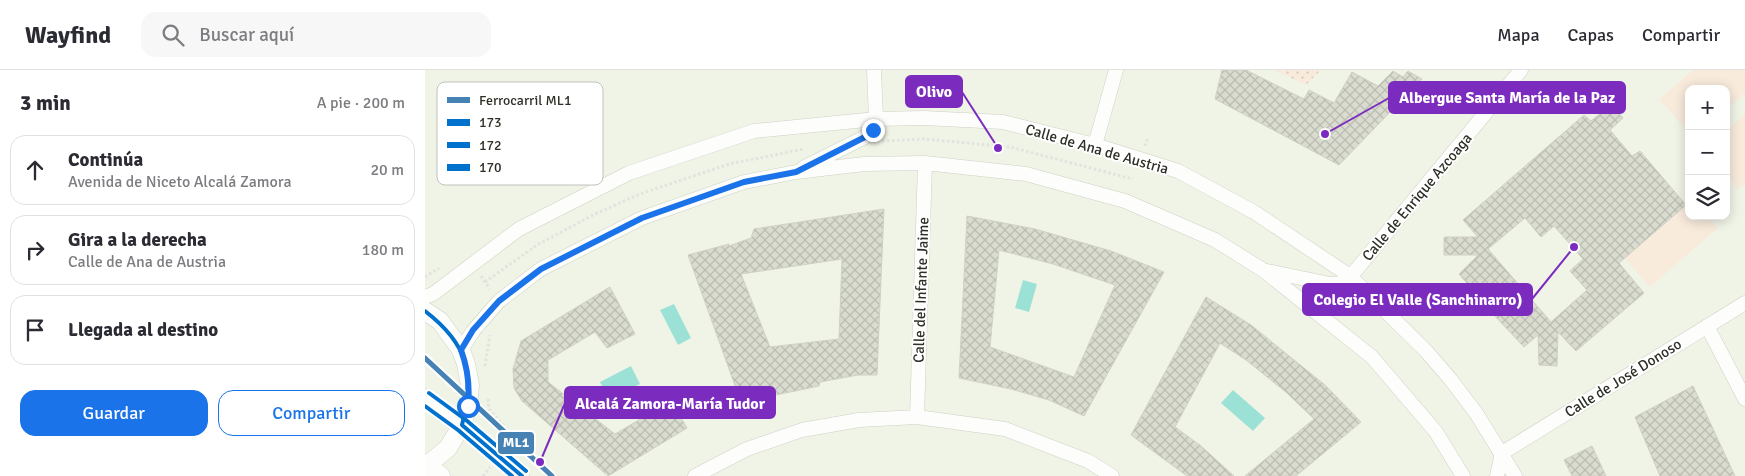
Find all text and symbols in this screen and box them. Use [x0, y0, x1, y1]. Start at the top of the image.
search box [141, 12, 491, 57]
text: Wayfind [25, 20, 111, 50]
icon: search [159, 21, 187, 49]
text: Buscar aquí [199, 23, 294, 47]
text: Mapa [1497, 24, 1540, 46]
text: Capas [1568, 24, 1614, 46]
text: Compartir [1642, 24, 1720, 46]
callout: Olivo [906, 76, 962, 107]
legend [437, 82, 603, 185]
text: Olivo [916, 82, 952, 102]
callout: Albergue Santa María de la Paz [1389, 82, 1625, 113]
map controls [1685, 85, 1730, 220]
button: + [1685, 85, 1730, 130]
text: Albergue Santa María de la Paz [1399, 88, 1615, 108]
text: 3 min [20, 90, 71, 116]
text: Ferrocarril ML1 [479, 92, 572, 109]
text: A pie · 200 m [317, 93, 405, 113]
text: 173 [479, 114, 502, 131]
route end [862, 119, 885, 142]
street label: Calle de Ana de Austria [1023, 120, 1171, 178]
street label: Calle de Enrique Azcoaga [1358, 129, 1476, 265]
button: − [1685, 130, 1730, 175]
text: 172 [479, 137, 502, 154]
text: Continúa [68, 148, 143, 172]
icon: ahead [21, 156, 49, 184]
text: 170 [479, 159, 502, 176]
text: 20 m [370, 160, 404, 180]
text: Avenida de Niceto Alcalá Zamora [68, 172, 292, 192]
button: layers [1685, 175, 1730, 220]
street label: Calle del Infante Jaime [909, 217, 933, 363]
text: Gira a la derecha [68, 228, 207, 252]
icon: right [21, 236, 49, 264]
text: 180 m [362, 240, 404, 260]
text: Calle de Ana de Austria [68, 252, 226, 272]
callout: Colegio El Valle (Sanchinarro) [1303, 284, 1532, 315]
text: Colegio El Valle (Sanchinarro) [1314, 290, 1522, 310]
icon: arrive [21, 316, 49, 344]
text: Llegada al destino [68, 318, 218, 342]
street label: Calle de José Donoso [1561, 335, 1685, 421]
callout: Alcalá Zamora-María Tudor [565, 387, 775, 418]
button: Guardar [20, 390, 208, 436]
button: Compartir [218, 390, 405, 436]
text: Alcalá Zamora-María Tudor [575, 394, 766, 414]
route start [457, 395, 480, 418]
line badge: ML1 [497, 431, 535, 455]
text: ML1 [503, 434, 530, 451]

